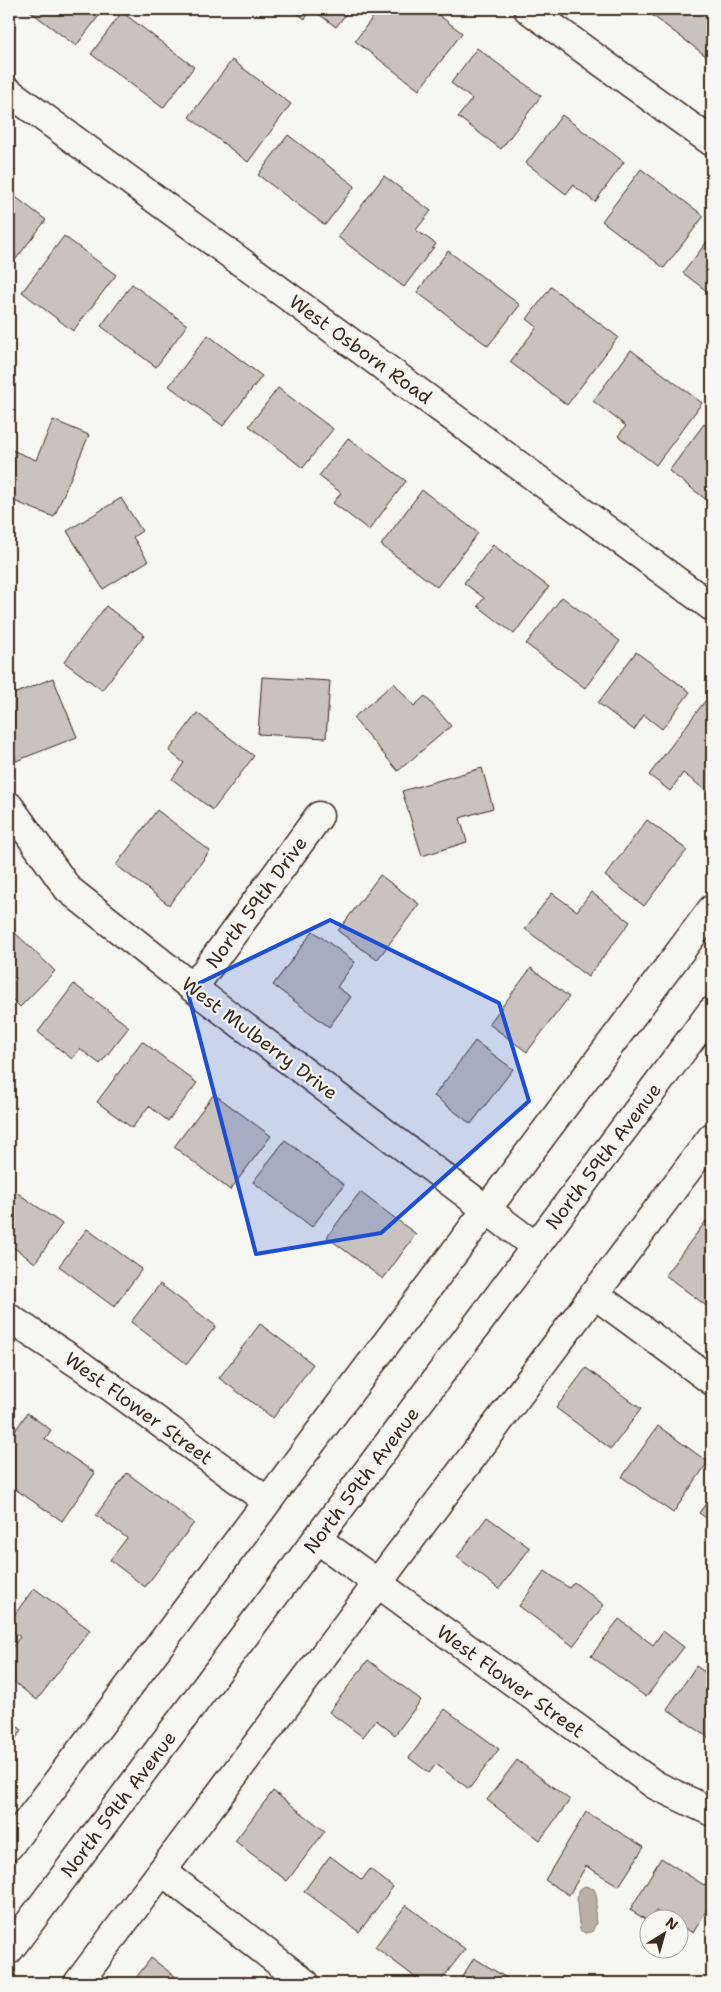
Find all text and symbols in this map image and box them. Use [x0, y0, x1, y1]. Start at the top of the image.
street label: West Osborn Road [284, 289, 437, 410]
street label: North 59th Drive [200, 831, 313, 973]
street label: West Mulberry Drive [177, 971, 343, 1105]
street label: North 59th Avenue [540, 1078, 667, 1235]
street label: West Flower Street [60, 1346, 218, 1471]
street label: North 59th Avenue [298, 1402, 425, 1559]
street label: West Flower Street [432, 1619, 590, 1744]
street label: North 59th Avenue [55, 1726, 182, 1883]
north arrow [638, 1910, 688, 1960]
text: N [662, 1913, 682, 1934]

